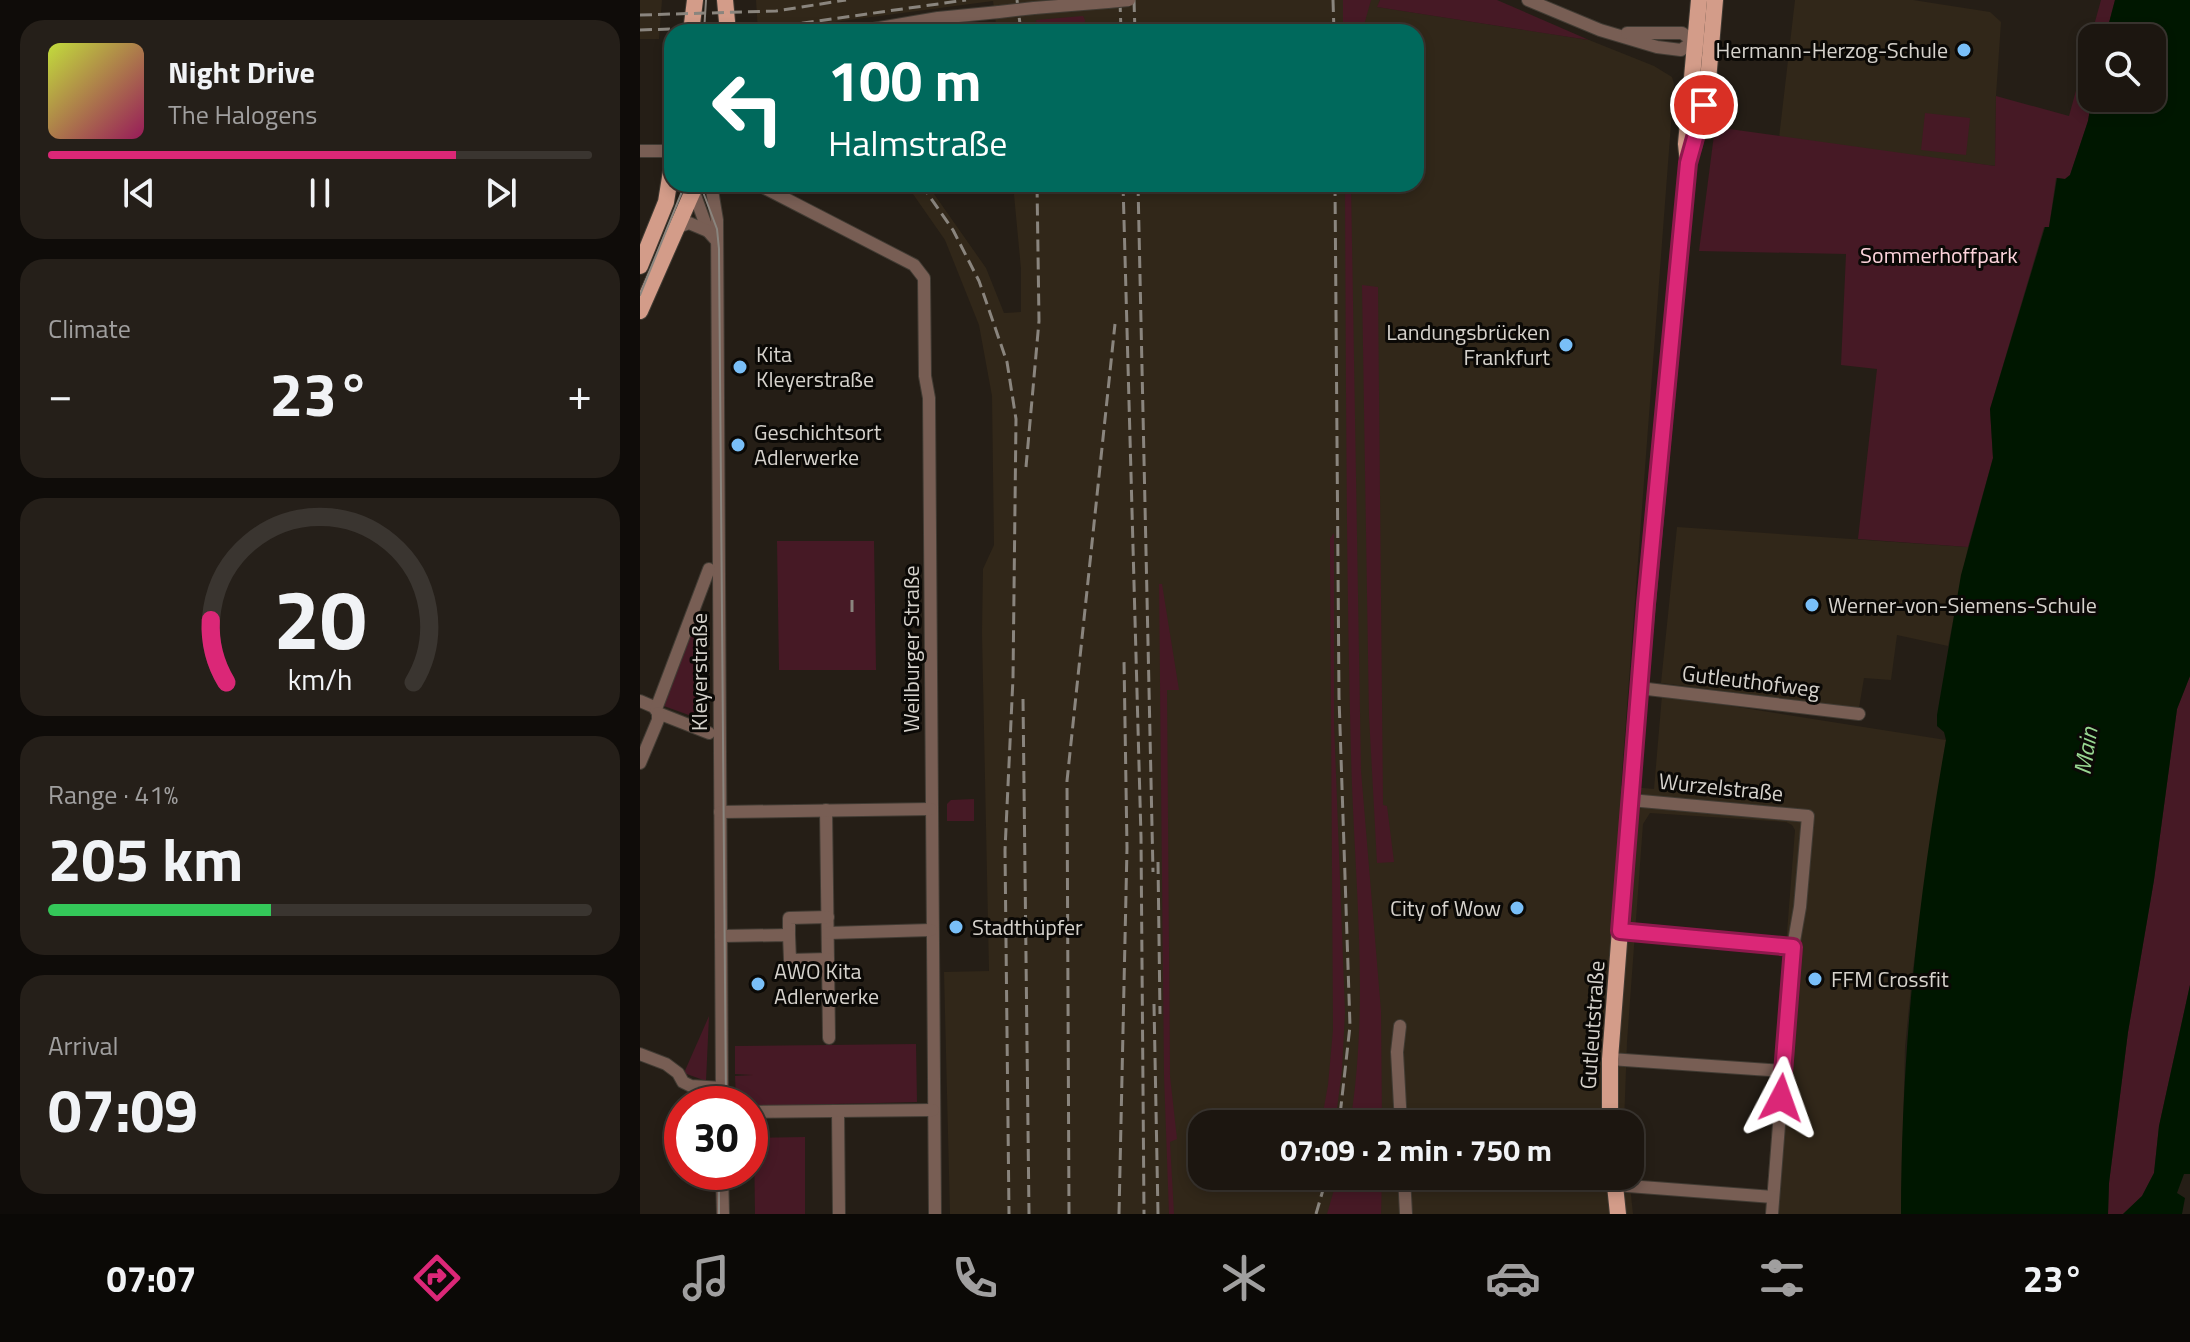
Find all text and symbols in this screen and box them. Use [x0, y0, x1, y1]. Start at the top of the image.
map controls [2078, 24, 2166, 112]
button: search [2078, 24, 2166, 112]
place label: Hermann-Herzog-Schule [1716, 33, 1948, 67]
text: 100 m [828, 38, 981, 123]
marker: Hermann-Herzog-Schule [1955, 41, 1973, 59]
text: Night Drive [168, 49, 315, 95]
icon: left [696, 56, 800, 160]
pin [1670, 71, 1738, 139]
icon: arrive [1682, 83, 1726, 127]
text: The Halogens [168, 95, 317, 134]
text: Halmstraße [828, 115, 1007, 170]
icon: previous [117, 171, 161, 215]
icon: pause [298, 171, 342, 215]
icon: next [479, 171, 523, 215]
park label: Sommerhoffpark [1860, 238, 2018, 272]
text: Climate [48, 309, 131, 348]
place label: Landungsbrücken Frankfurt [1386, 315, 1550, 374]
marker: Landungsbrücken Frankfurt [1557, 336, 1575, 354]
place label: Kita Kleyerstraße [756, 337, 874, 396]
text: 23° [270, 348, 370, 439]
marker: Kita Kleyerstraße [731, 358, 749, 376]
text: − [48, 360, 73, 427]
text: + [567, 360, 592, 427]
place label: Geschichtsort Adlerwerke [754, 415, 882, 474]
marker: Geschichtsort Adlerwerke [729, 436, 747, 454]
text: 20 [273, 555, 367, 681]
street label: Weilburger Straße [894, 565, 928, 733]
place label: Werner-von-Siemens-Schule [1828, 588, 2097, 622]
marker: Werner-von-Siemens-Schule [1803, 596, 1821, 614]
street label: Kleyerstraße [682, 613, 716, 731]
street label: Gutleuthofweg [1680, 656, 1822, 706]
text: km/h [288, 658, 352, 701]
water label: Main [2064, 724, 2107, 777]
street label: Wurzelstraße [1657, 764, 1785, 810]
text: Range · 41% [48, 775, 178, 814]
text: 205 km [48, 813, 243, 904]
place label: City of Wow [1390, 891, 1501, 925]
marker: City of Wow [1508, 899, 1526, 917]
place label: Stadthüpfer [972, 910, 1083, 944]
marker: Stadthüpfer [947, 918, 965, 936]
place label: AWO Kita Adlerwerke [774, 954, 879, 1013]
street label: Gutleutstraße [1571, 960, 1613, 1090]
place label: FFM Crossfit [1831, 962, 1949, 996]
marker: FFM Crossfit [1806, 970, 1824, 988]
marker: AWO Kita Adlerwerke [749, 975, 767, 993]
text: Arrival [48, 1026, 119, 1065]
position arrow [1739, 1056, 1823, 1140]
text: 07:09 [48, 1064, 198, 1155]
speed limit sign: 30 [664, 1086, 768, 1190]
text: 07:09 · 2 min · 750 m [1280, 1127, 1552, 1173]
icon: directions [409, 1250, 465, 1306]
icon: music [678, 1250, 734, 1306]
icon: phone [947, 1250, 1003, 1306]
icon: climate [1216, 1250, 1272, 1306]
icon: car [1485, 1250, 1541, 1306]
icon: filters [1754, 1250, 1810, 1306]
text: 07:07 [106, 1251, 196, 1306]
text: 23° [2023, 1251, 2083, 1306]

